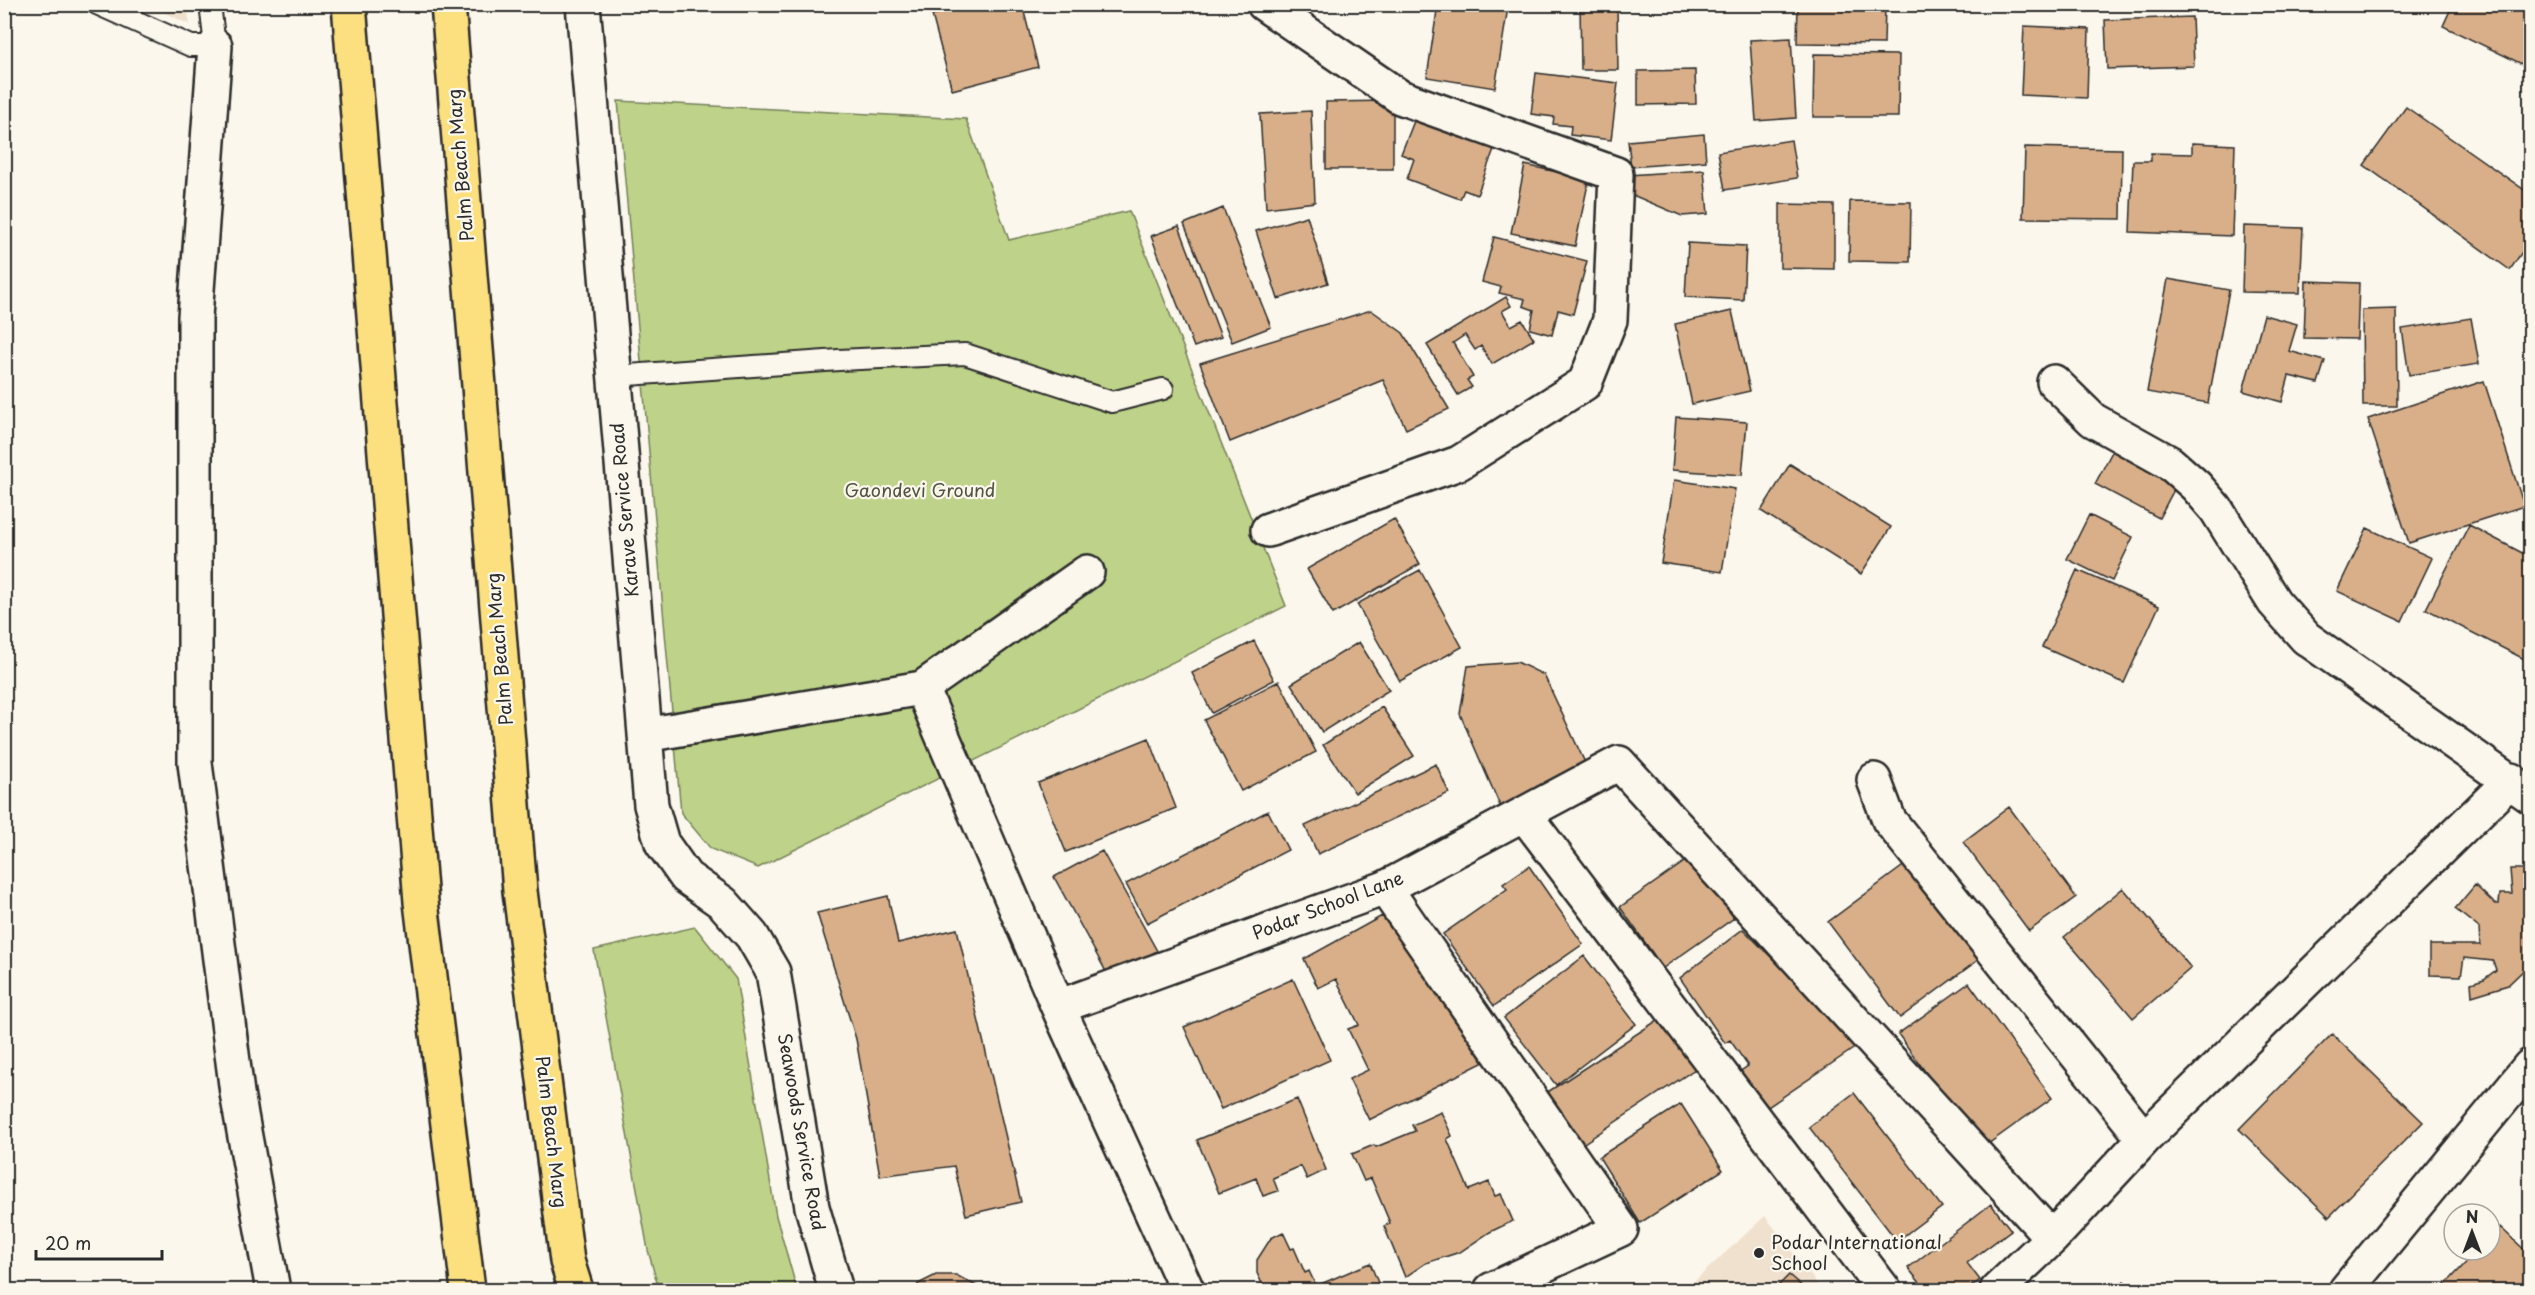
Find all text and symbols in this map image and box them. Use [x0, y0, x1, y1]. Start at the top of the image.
street label: Palm Beach Marg [439, 88, 480, 242]
street label: Karave Service Road [602, 422, 645, 599]
park label: Gaondevi Ground [845, 476, 995, 503]
street label: Palm Beach Marg [478, 572, 519, 726]
street label: Podar School Lane [1248, 863, 1407, 946]
street label: Seawoods Service Road [772, 1031, 833, 1232]
street label: Palm Beach Marg [530, 1054, 575, 1209]
north arrow [2442, 1202, 2502, 1262]
text: N [2466, 1204, 2478, 1228]
scale bar [36, 1223, 162, 1261]
place label: Podar International School [1771, 1228, 1942, 1276]
text: 20 m [45, 1229, 91, 1256]
marker: Podar International School [1752, 1246, 1766, 1260]

